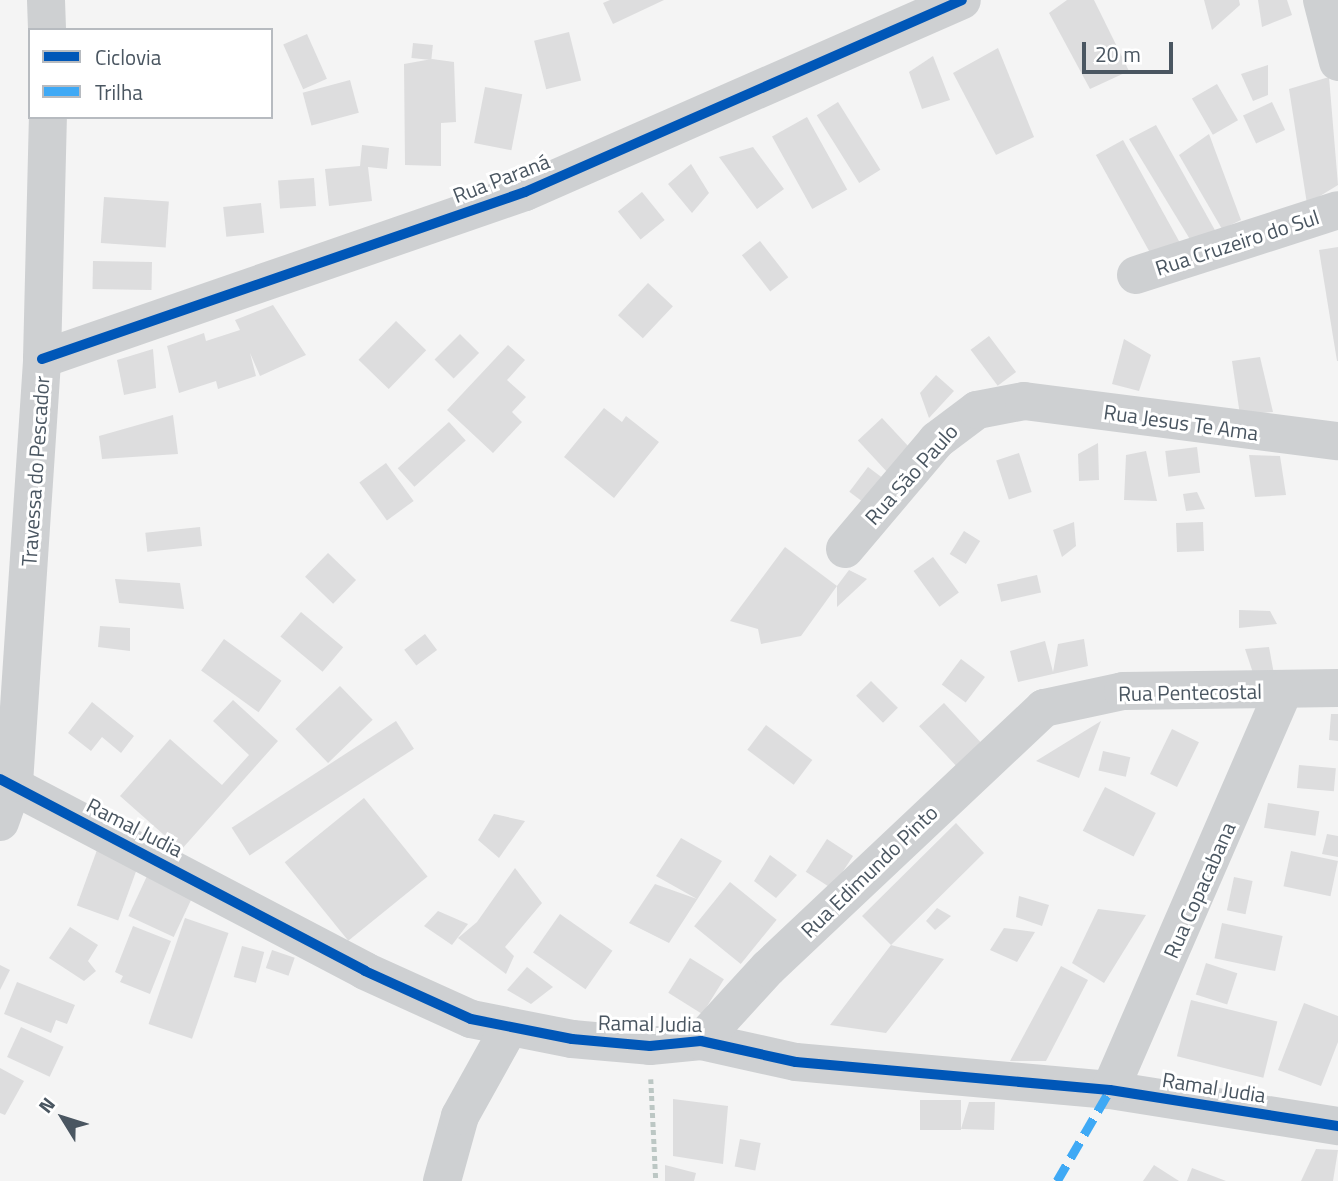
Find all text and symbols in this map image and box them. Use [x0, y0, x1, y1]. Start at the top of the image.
legend [28, 28, 273, 119]
scale bar [1086, 28, 1177, 72]
text: 20 m [1095, 38, 1141, 70]
text: Ciclovia [95, 41, 161, 73]
text: Trilha [95, 76, 143, 108]
street label: Rua Paraná [449, 148, 553, 208]
street label: Rua Cruzeiro do Sul [1152, 204, 1322, 280]
street label: Travessa do Pescador [16, 375, 54, 567]
street label: Rua Jesus Te Ama [1102, 399, 1260, 445]
street label: Rua São Paulo [859, 418, 963, 530]
street label: Rua Pentecostal [1118, 678, 1262, 706]
street label: Ramal Judia [83, 792, 187, 862]
street label: Rua Edimundo Pinto [796, 799, 942, 943]
street label: Rua Copacabana [1158, 818, 1240, 962]
street label: Ramal Judia [598, 1009, 702, 1037]
street label: Ramal Judia [1160, 1066, 1268, 1108]
north arrow [28, 1083, 98, 1153]
text: N [31, 1091, 62, 1119]

